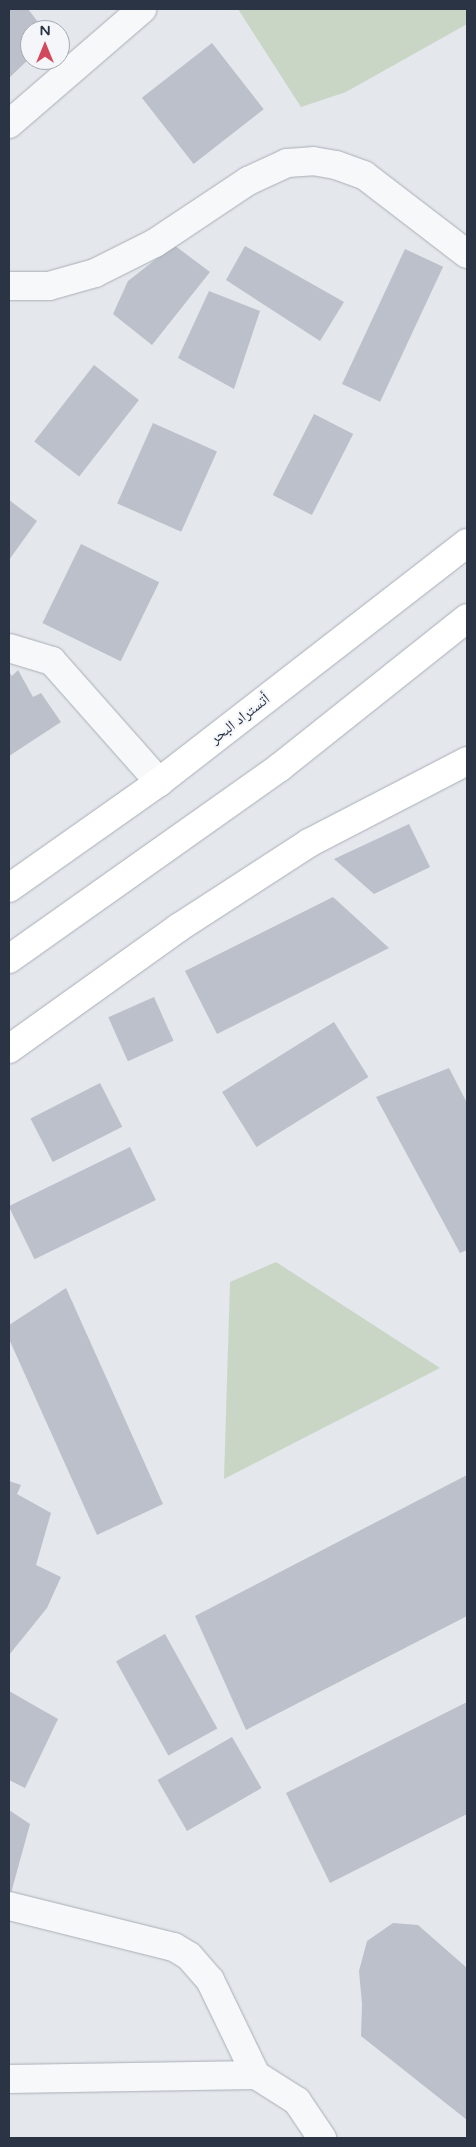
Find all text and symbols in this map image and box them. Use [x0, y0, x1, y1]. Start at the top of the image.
north arrow [20, 20, 70, 70]
text: N [39, 22, 51, 39]
street label: أتستراد البحر [206, 690, 274, 748]

